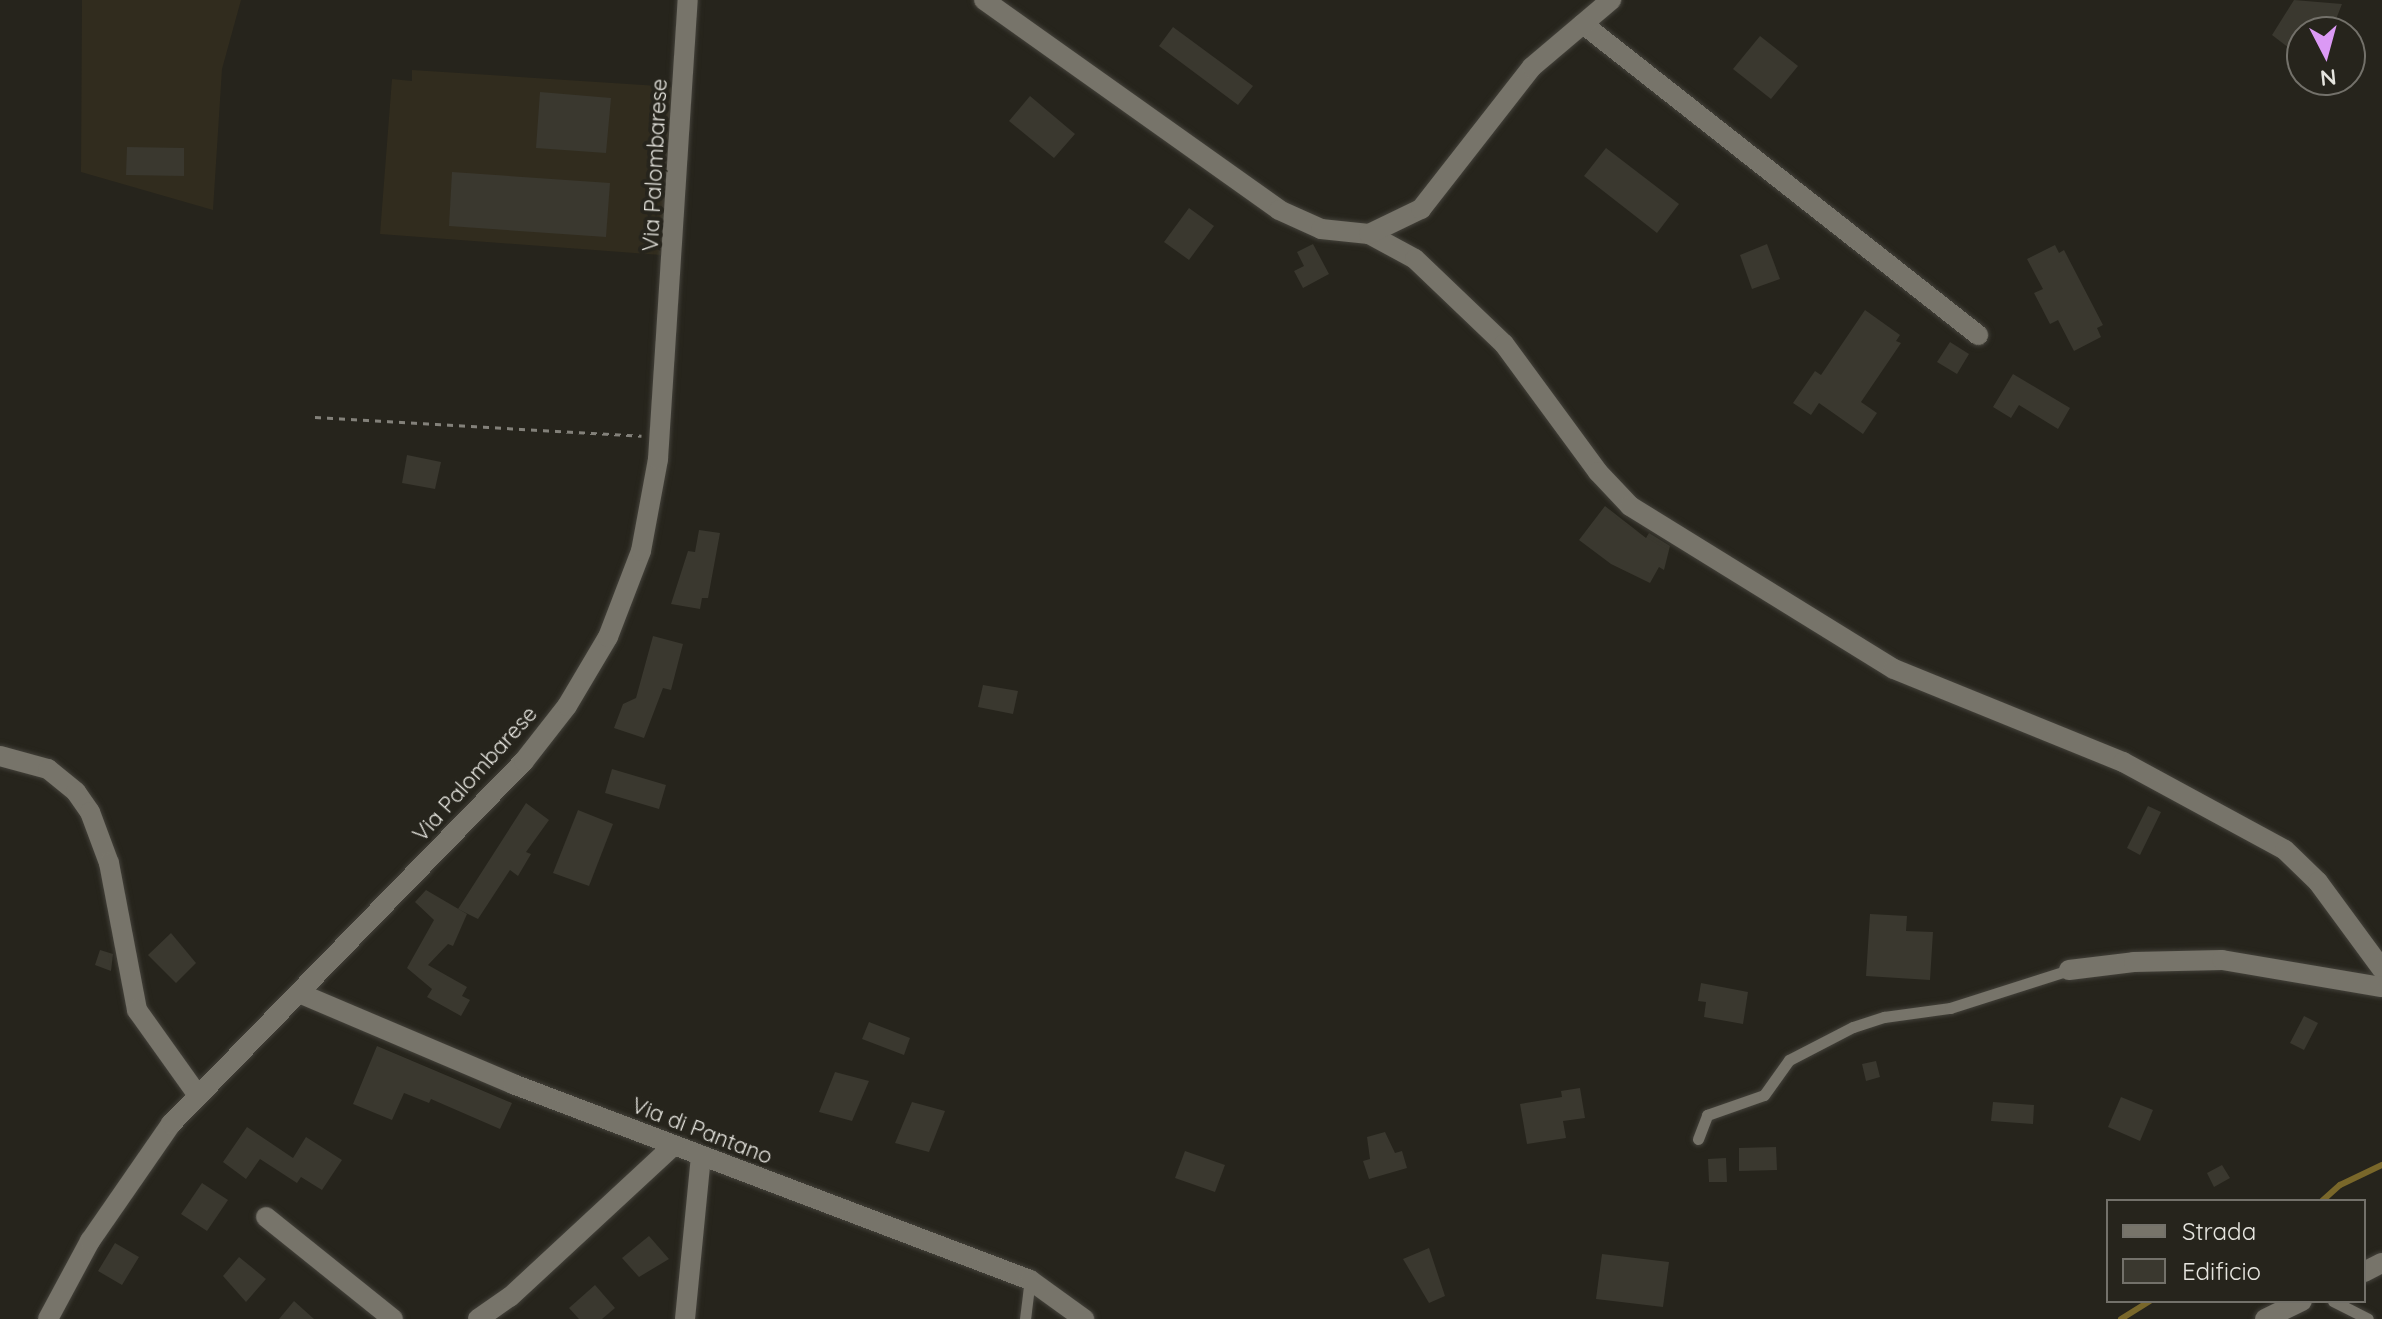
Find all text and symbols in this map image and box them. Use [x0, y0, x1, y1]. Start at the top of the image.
north arrow [2286, 16, 2366, 96]
text: N [2319, 63, 2338, 93]
street label: Via Palombarese [637, 78, 673, 252]
street label: Via Palombarese [407, 701, 543, 847]
street label: Via di Pantano [628, 1092, 776, 1170]
legend [2106, 1199, 2366, 1303]
text: Strada [2182, 1216, 2256, 1246]
text: Edificio [2182, 1256, 2261, 1286]

